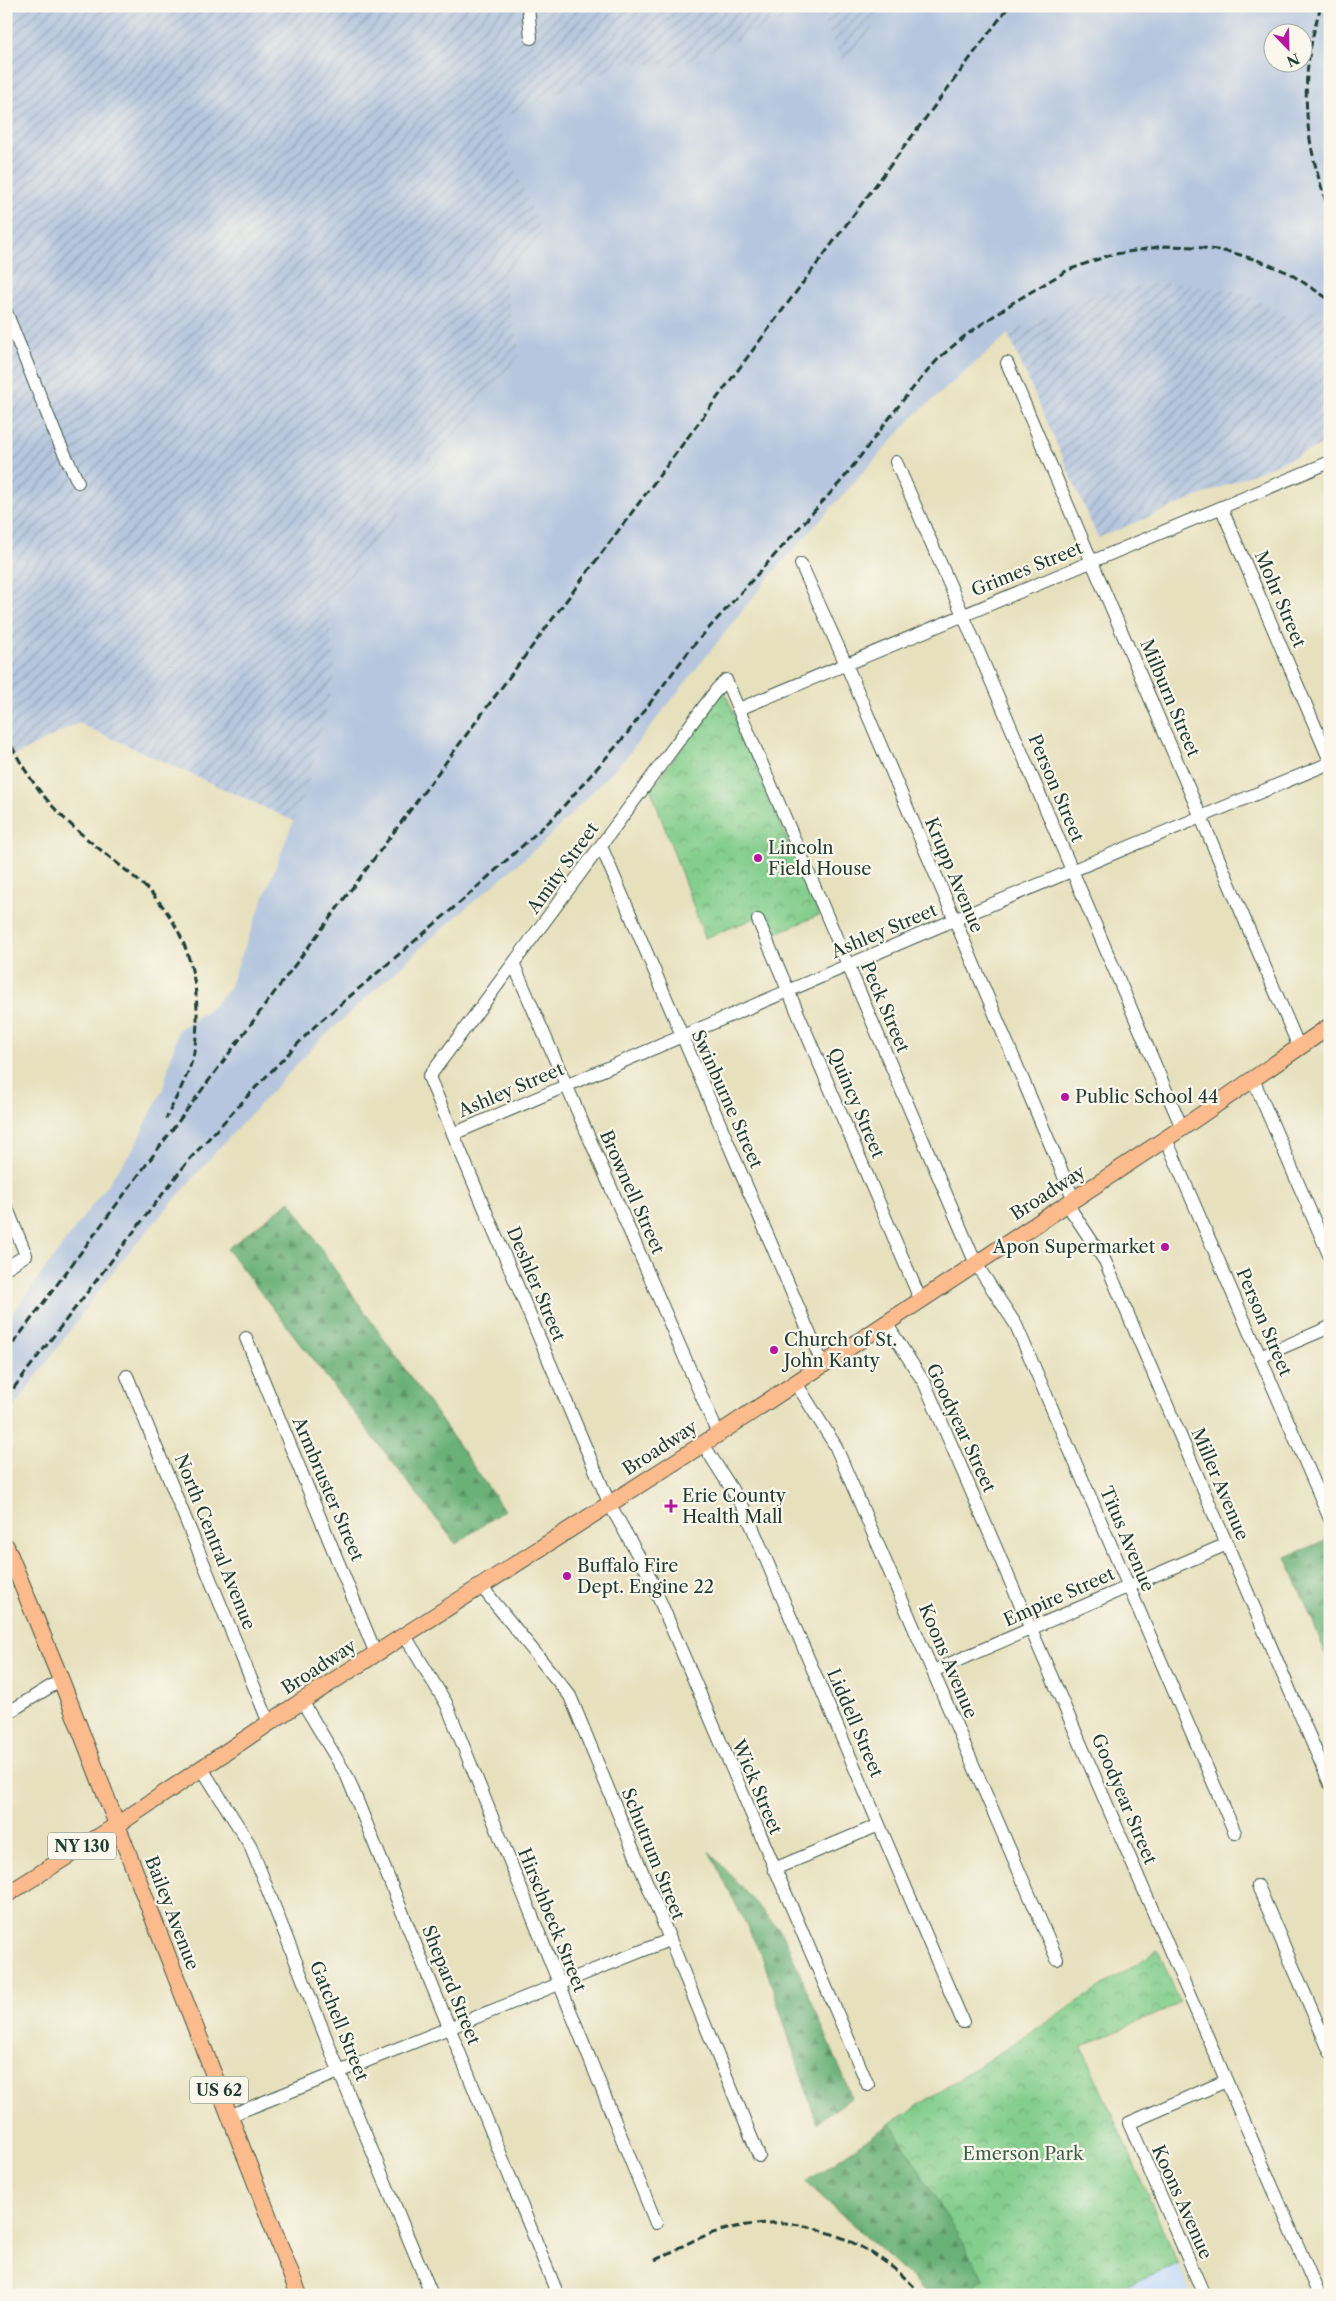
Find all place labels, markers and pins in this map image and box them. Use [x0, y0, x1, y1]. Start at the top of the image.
place label: Lincoln Field House [768, 837, 871, 880]
marker: Lincoln Field House [752, 852, 764, 864]
place label: Public School 44 [1075, 1086, 1218, 1108]
marker: Public School 44 [1059, 1091, 1071, 1103]
place label: Apon Supermarket [992, 1236, 1156, 1258]
marker: Apon Supermarket [1159, 1241, 1171, 1253]
place label: Church of St. John Kanty [781, 1329, 897, 1372]
marker: Church of St. John Kanty [768, 1344, 780, 1356]
place label: Erie County Health Mall [682, 1485, 787, 1528]
marker: Erie County Health Mall [664, 1499, 678, 1513]
place label: Buffalo Fire Dept. Engine 22 [577, 1555, 714, 1598]
marker: Buffalo Fire Dept. Engine 22 [561, 1570, 573, 1582]

